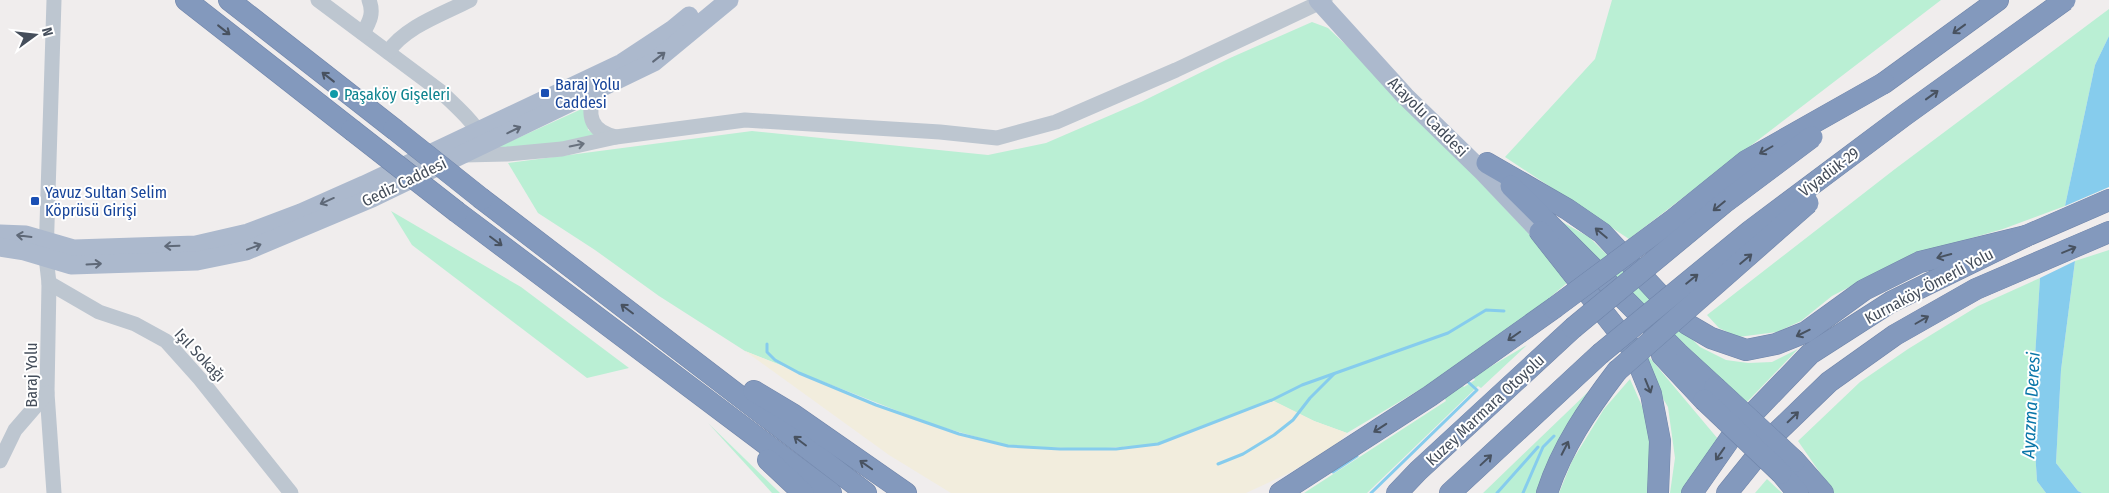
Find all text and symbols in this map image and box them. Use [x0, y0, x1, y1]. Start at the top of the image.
north arrow [10, 10, 60, 60]
one-way arrow [1953, 23, 1966, 34]
one-way arrow [217, 25, 230, 36]
text: N [38, 26, 56, 38]
one-way arrow [652, 52, 665, 63]
one-way arrow [322, 72, 335, 83]
street label: Atayolu Caddesi [1384, 73, 1472, 161]
place label: Baraj Yolu Caddesi [555, 75, 620, 112]
place label: Paşaköy Gişeleri [344, 85, 450, 104]
marker: Baraj Yolu Caddesi [539, 87, 551, 99]
marker: Paşaköy Gişeleri [328, 88, 340, 100]
one-way arrow [1925, 90, 1939, 100]
one-way arrow [506, 125, 521, 134]
one-way arrow [569, 140, 585, 150]
street label: Viyadük-29 [1795, 143, 1863, 201]
one-way arrow [1758, 145, 1773, 155]
street label: Gediz Caddesi [359, 153, 449, 211]
place label: Yavuz Sultan Selim Köprüsü Girişi [45, 183, 167, 220]
marker: Yavuz Sultan Selim Köprüsü Girişi [29, 195, 41, 207]
one-way arrow [320, 197, 335, 207]
one-way arrow [1713, 201, 1726, 212]
one-way arrow [1594, 228, 1607, 239]
one-way arrow [16, 230, 32, 240]
one-way arrow [489, 236, 503, 246]
one-way arrow [165, 242, 181, 251]
one-way arrow [247, 242, 262, 251]
street label: Kurnaköy-Ömerli Yolu [1861, 244, 1997, 328]
one-way arrow [2061, 244, 2076, 254]
one-way arrow [1937, 251, 1953, 261]
one-way arrow [1739, 253, 1752, 264]
one-way arrow [85, 259, 101, 268]
one-way arrow [1685, 273, 1698, 284]
one-way arrow [621, 304, 634, 315]
one-way arrow [1915, 314, 1929, 324]
street label: Işıl Sokağı [171, 324, 229, 386]
one-way arrow [1795, 328, 1810, 338]
one-way arrow [1507, 331, 1521, 341]
street label: Baraj Yolu [22, 342, 41, 408]
street label: Kuzey Marmara Otoyolu [1422, 350, 1548, 470]
water label: Ayazma Deresi [2017, 351, 2045, 460]
one-way arrow [1644, 378, 1653, 393]
one-way arrow [1787, 411, 1799, 423]
one-way arrow [1373, 423, 1387, 433]
one-way arrow [794, 436, 807, 447]
one-way arrow [1561, 441, 1571, 456]
one-way arrow [1715, 447, 1725, 461]
one-way arrow [1479, 454, 1492, 466]
one-way arrow [859, 460, 873, 470]

